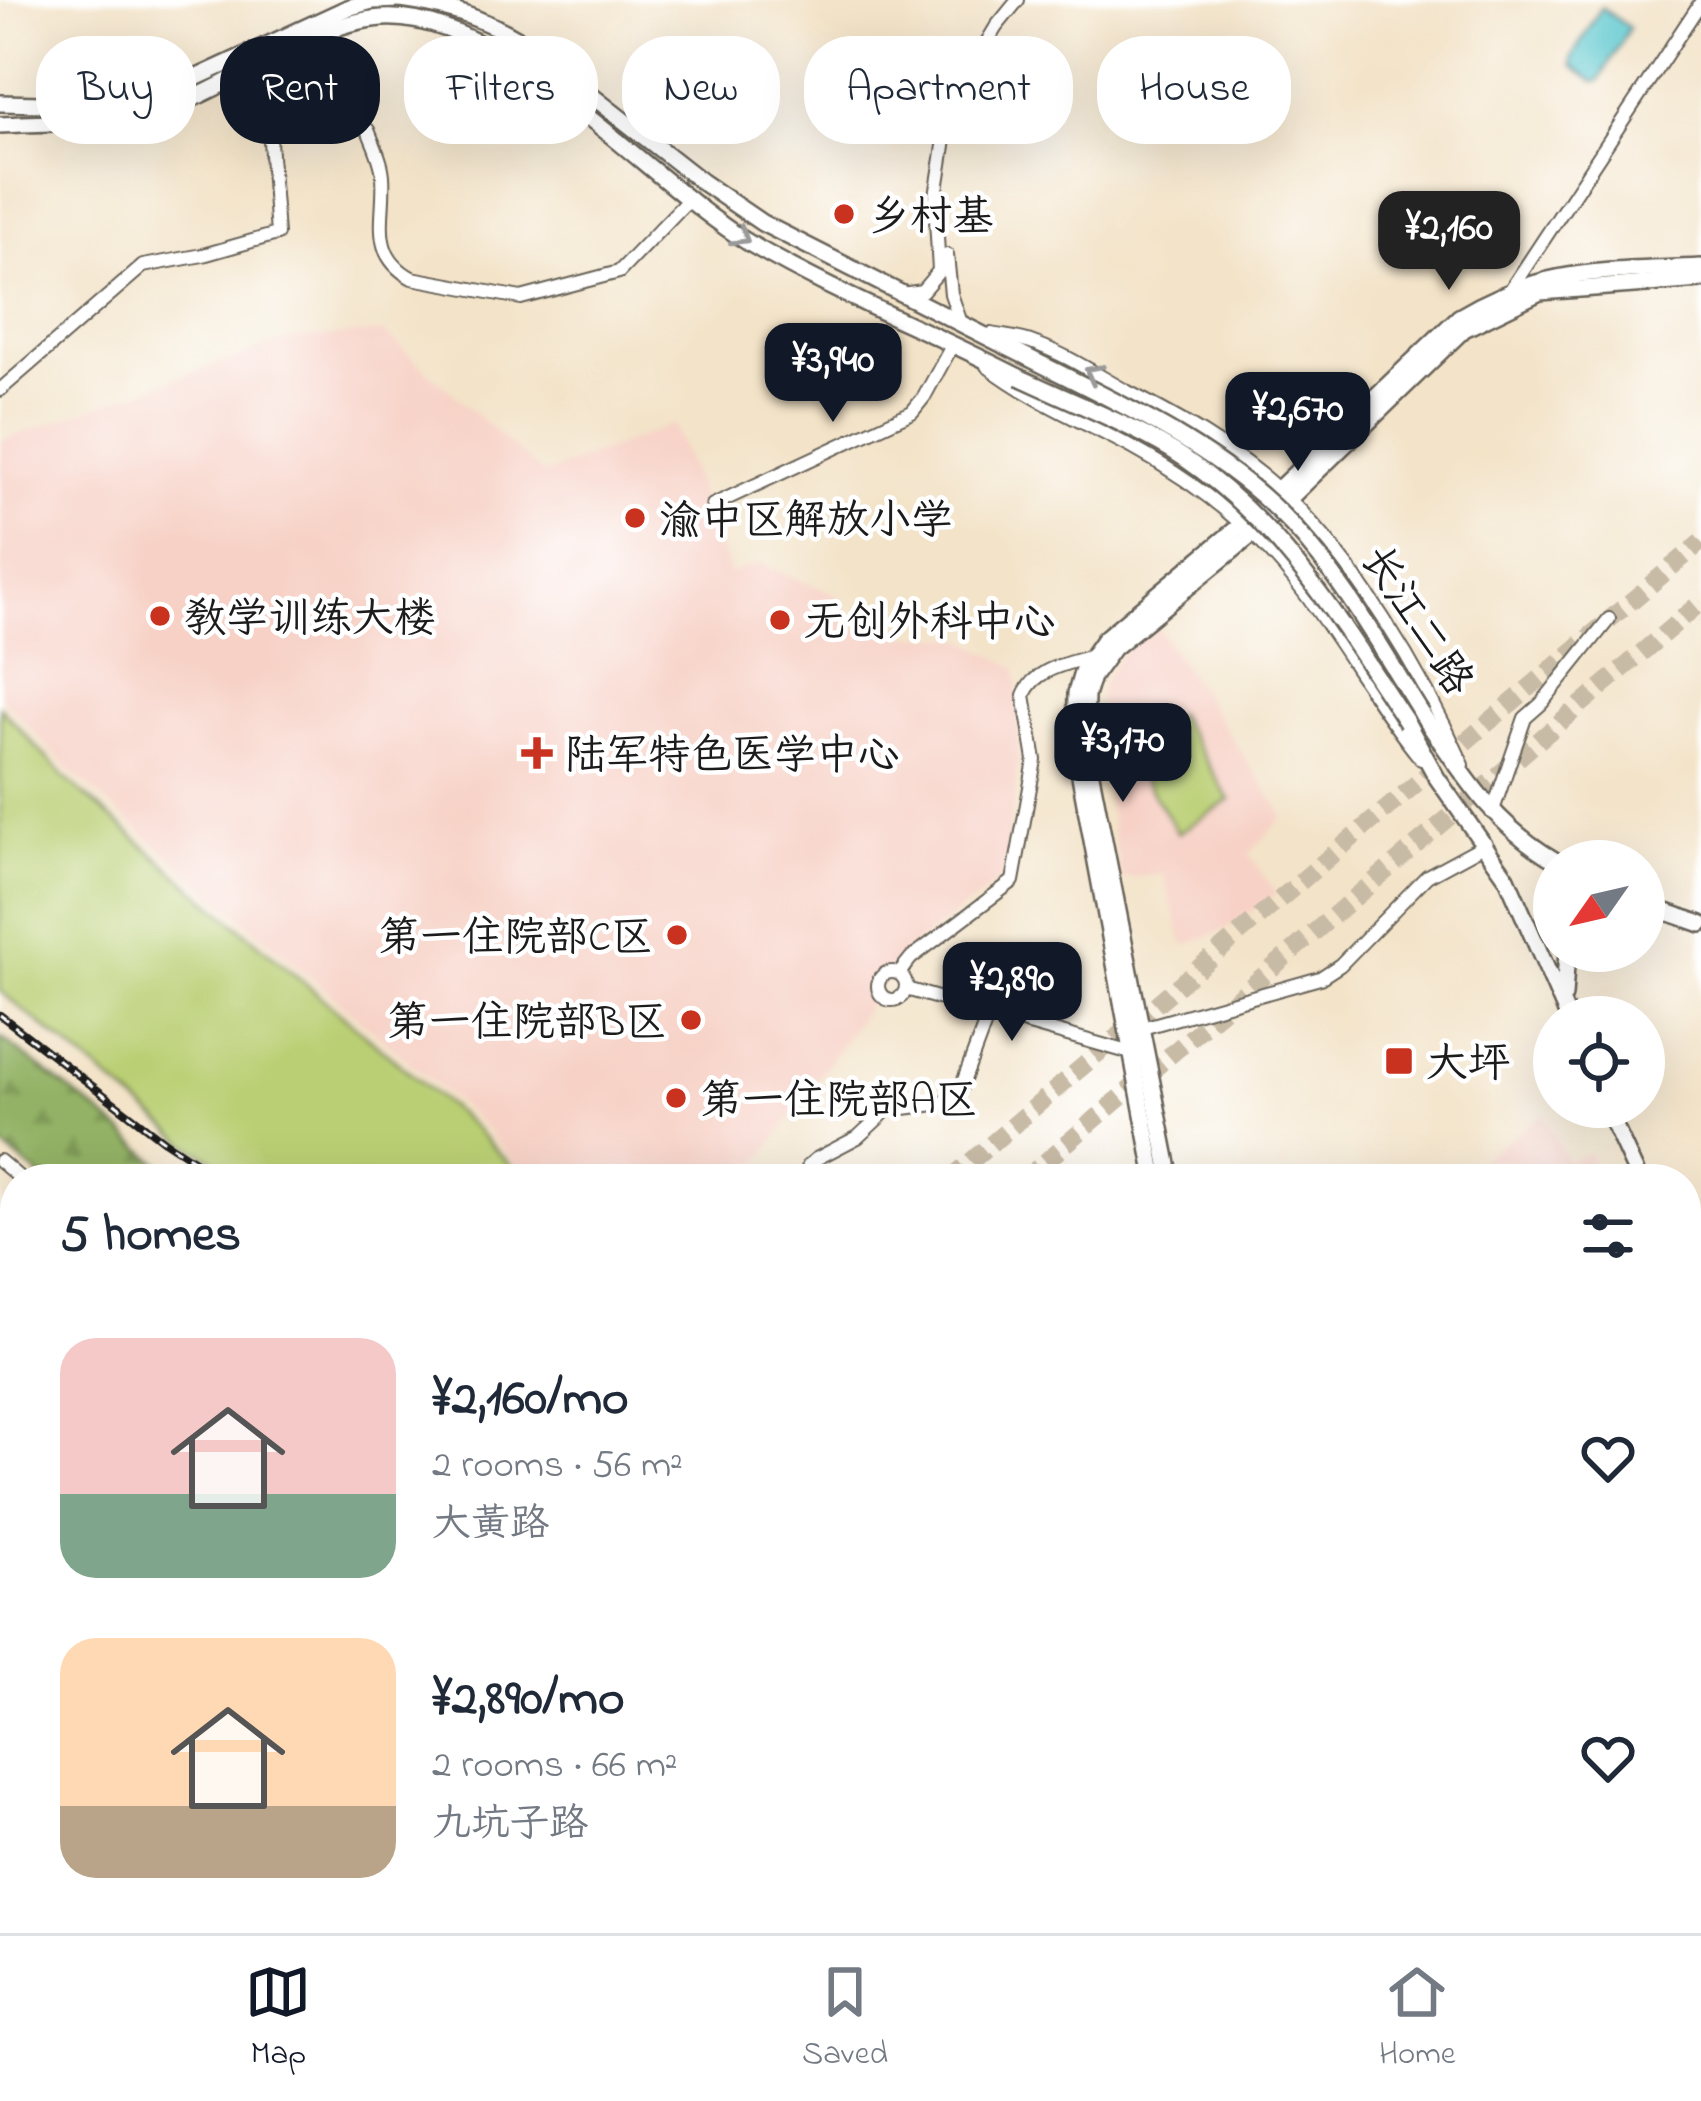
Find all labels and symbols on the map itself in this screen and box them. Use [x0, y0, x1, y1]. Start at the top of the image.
place label: 乡村基 [868, 188, 994, 249]
pin: ¥2,160 [1351, 191, 1547, 293]
marker: 乡村基 [831, 201, 857, 227]
one-way arrow [728, 223, 750, 245]
pin: ¥3,940 [735, 323, 931, 425]
one-way arrow [1084, 364, 1105, 387]
pin: ¥2,670 [1200, 372, 1396, 474]
place label: 渝中区解放小学 [659, 492, 953, 553]
marker: 渝中区解放小学 [622, 505, 648, 531]
street label: 长江二路 [1344, 534, 1487, 709]
place label: 教学训练大楼 [184, 590, 436, 651]
place label: 无创外科中心 [804, 594, 1056, 655]
marker: 教学训练大楼 [147, 603, 173, 629]
marker: 无创外科中心 [767, 607, 793, 633]
pin: ¥3,170 [1025, 703, 1221, 805]
place label: 陆军特色医学中心 [564, 727, 900, 788]
marker: 陆军特色医学中心 [521, 737, 553, 769]
north arrow [1533, 840, 1665, 972]
place label: 第一住院部C区 [378, 909, 653, 970]
marker: 第一住院部C区 [664, 922, 690, 948]
pin: ¥2,890 [914, 942, 1110, 1044]
place label: 第一住院部B区 [387, 994, 667, 1055]
marker: 第一住院部B区 [678, 1007, 704, 1033]
place label: 大坪 [1426, 1035, 1510, 1096]
marker: 大坪 [1383, 1045, 1415, 1077]
place label: 第一住院部A区 [700, 1072, 978, 1133]
marker: 第一住院部A区 [663, 1085, 689, 1111]

